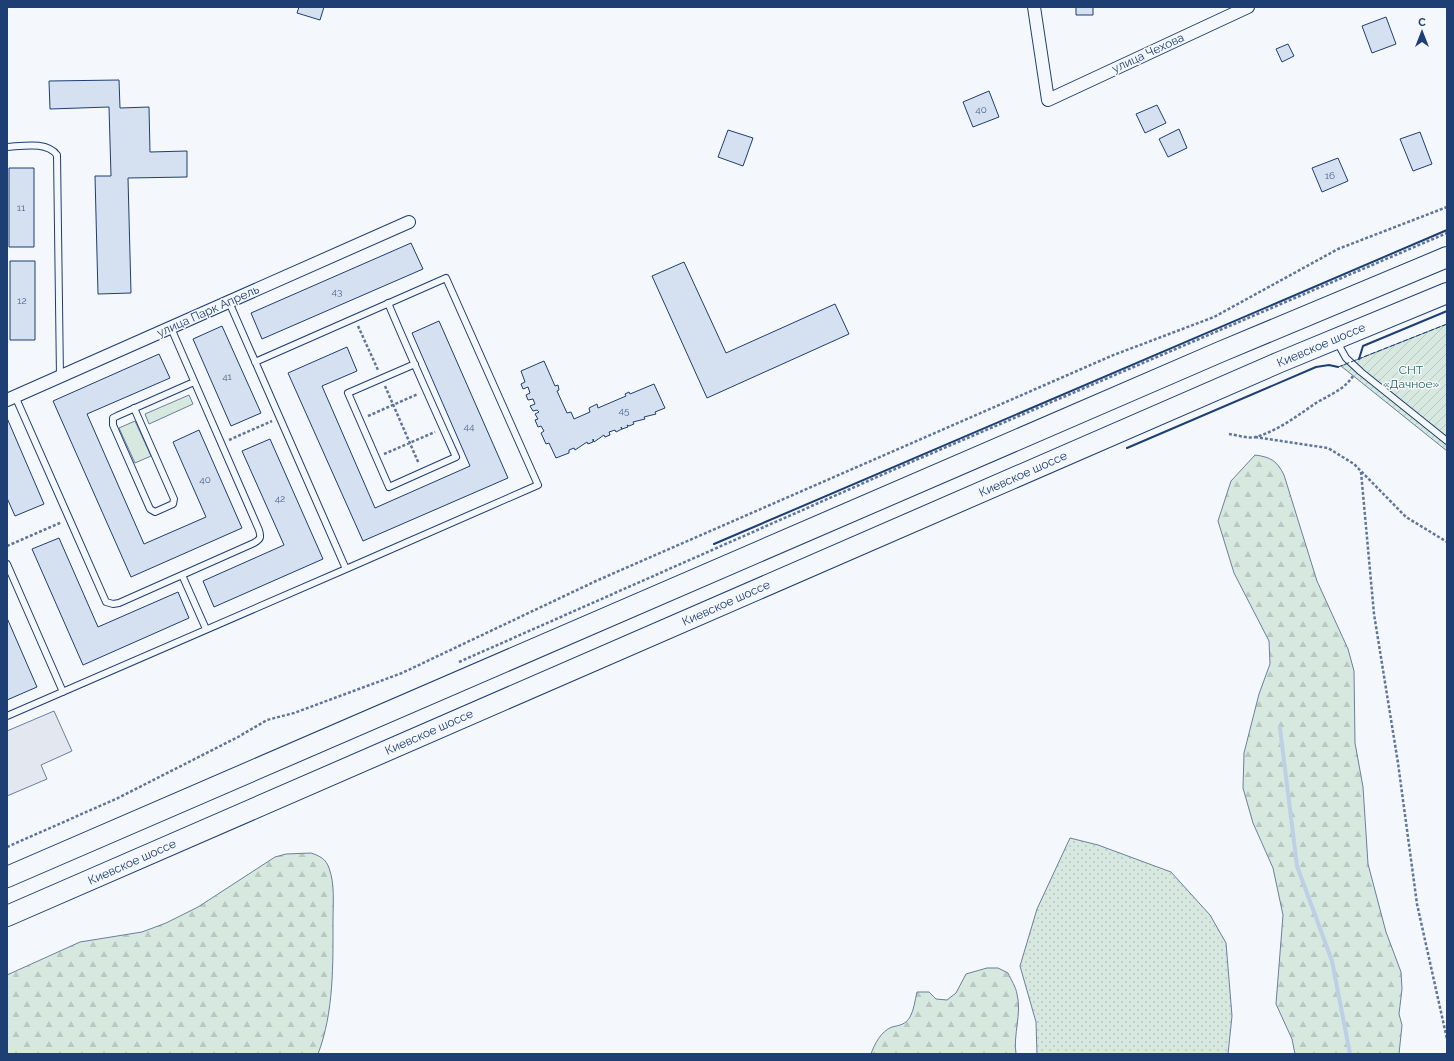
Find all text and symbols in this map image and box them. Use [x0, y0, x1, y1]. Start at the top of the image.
north arrow [1402, 12, 1442, 52]
text: С [1418, 16, 1426, 29]
street label: улица Чехова [1110, 30, 1186, 76]
house number: 40 [975, 104, 987, 115]
house number: 16 [1325, 170, 1335, 181]
house number: 11 [17, 202, 26, 213]
street label: улица Парк Апрель [155, 282, 261, 340]
house number: 43 [332, 286, 342, 297]
house number: 12 [17, 295, 27, 306]
street label: Киевское шоссе [1275, 320, 1367, 370]
park label: СНТ «Дачное» [1383, 363, 1439, 391]
house number: 41 [222, 371, 233, 382]
house number: 45 [619, 405, 630, 416]
house number: 44 [464, 421, 475, 432]
street label: Киевское шоссе [977, 448, 1069, 500]
house number: 40 [199, 474, 211, 485]
house number: 42 [275, 493, 285, 504]
street label: Киевское шоссе [680, 577, 772, 629]
street label: Киевское шоссе [383, 706, 475, 758]
street label: Киевское шоссе [86, 836, 178, 888]

